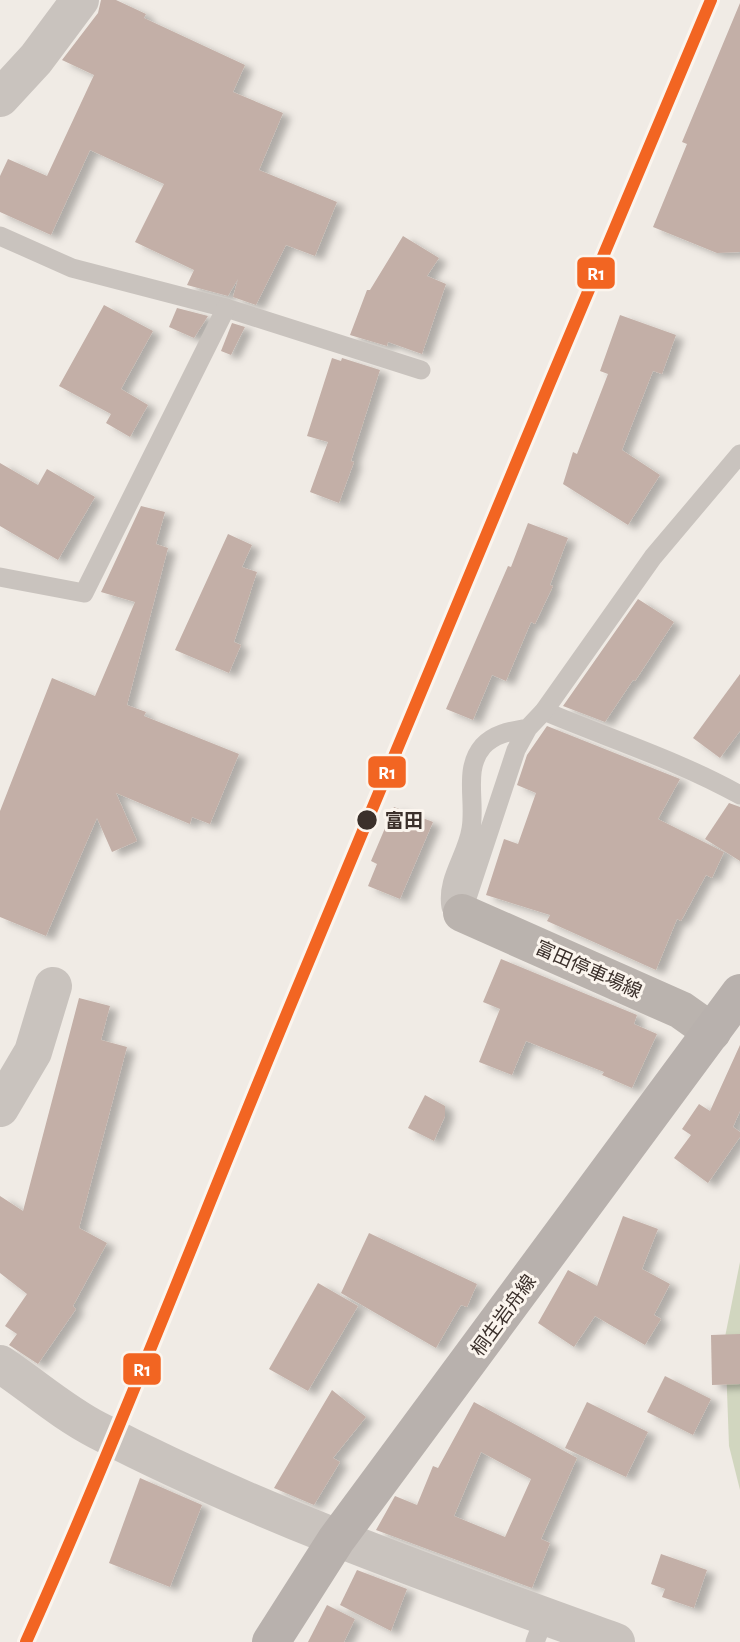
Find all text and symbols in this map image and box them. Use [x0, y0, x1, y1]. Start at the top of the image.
line badge: R1 [576, 256, 616, 290]
text: R1 [587, 265, 605, 284]
line badge: R1 [367, 755, 407, 789]
text: R1 [378, 764, 396, 783]
marker: 富田 [355, 808, 379, 832]
place label: 富田 [385, 811, 423, 831]
street label: 富田停車場線 [532, 937, 645, 1002]
street label: 桐生岩舟線 [467, 1271, 540, 1360]
line badge: R1 [122, 1352, 162, 1386]
text: R1 [133, 1361, 151, 1380]

